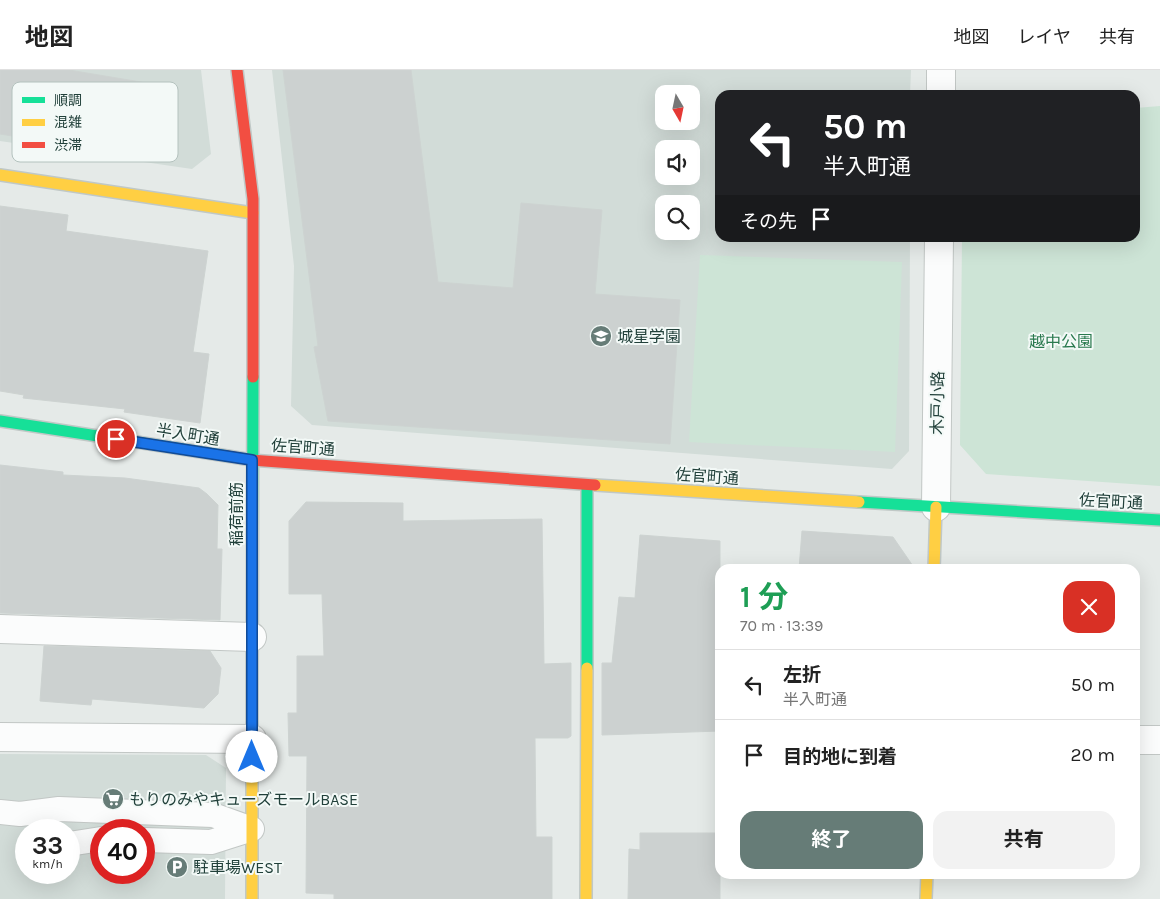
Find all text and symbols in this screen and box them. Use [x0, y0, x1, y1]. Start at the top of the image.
text: 地図 [25, 23, 73, 51]
text: 地図 [954, 26, 990, 48]
text: レイヤ [1018, 26, 1071, 48]
text: 共有 [1099, 26, 1135, 48]
legend [12, 82, 178, 162]
north arrow [655, 85, 700, 130]
map controls [655, 85, 700, 240]
text: 順調 [54, 92, 82, 109]
text: 50 m [823, 106, 908, 147]
icon: left [740, 110, 805, 175]
text: 混雑 [54, 114, 82, 131]
text: 渋滞 [54, 137, 82, 154]
button: sound [655, 140, 700, 185]
text: 半入町通 [823, 154, 911, 180]
button: search [655, 195, 700, 240]
icon: arrive [807, 205, 835, 233]
text: その先 [740, 211, 797, 233]
school or university icon: 城星学園 [589, 324, 613, 348]
place label: 城星学園 [617, 327, 681, 346]
park label: 越中公園 [1029, 332, 1093, 351]
street label: 木戸小路 [927, 371, 948, 435]
pin [95, 418, 137, 460]
street label: 半入町通 [155, 420, 221, 449]
icon: arrive [102, 425, 130, 453]
street label: 佐官町通 [270, 436, 336, 459]
street label: 佐官町通 [674, 465, 740, 488]
street label: 稲荷前筋 [227, 482, 246, 546]
street label: 佐官町通 [1079, 490, 1143, 513]
text: 1 分 [740, 579, 788, 615]
button: close [1063, 581, 1115, 633]
text: 70 m · 13:39 [740, 616, 823, 635]
text: 左折 [783, 664, 821, 686]
icon: left [740, 671, 768, 699]
text: 50 m [1071, 674, 1115, 696]
text: 半入町通 [783, 690, 847, 709]
position arrow [225, 730, 277, 782]
icon: arrive [740, 741, 768, 769]
text: 20 m [1070, 744, 1115, 766]
text: 目的地に到着 [783, 746, 897, 768]
supermarket icon: もりのみやキューズモールBASE [101, 787, 125, 811]
place label: もりのみやキューズモールBASE [129, 790, 358, 809]
button: 終了 [740, 811, 923, 869]
button: 共有 [933, 811, 1115, 869]
speed limit sign: 40 [90, 819, 155, 884]
text: 33 [32, 831, 63, 860]
parking icon: 駐車場WEST [165, 855, 189, 879]
text: km/h [32, 857, 63, 871]
place label: 駐車場WEST [193, 858, 282, 877]

